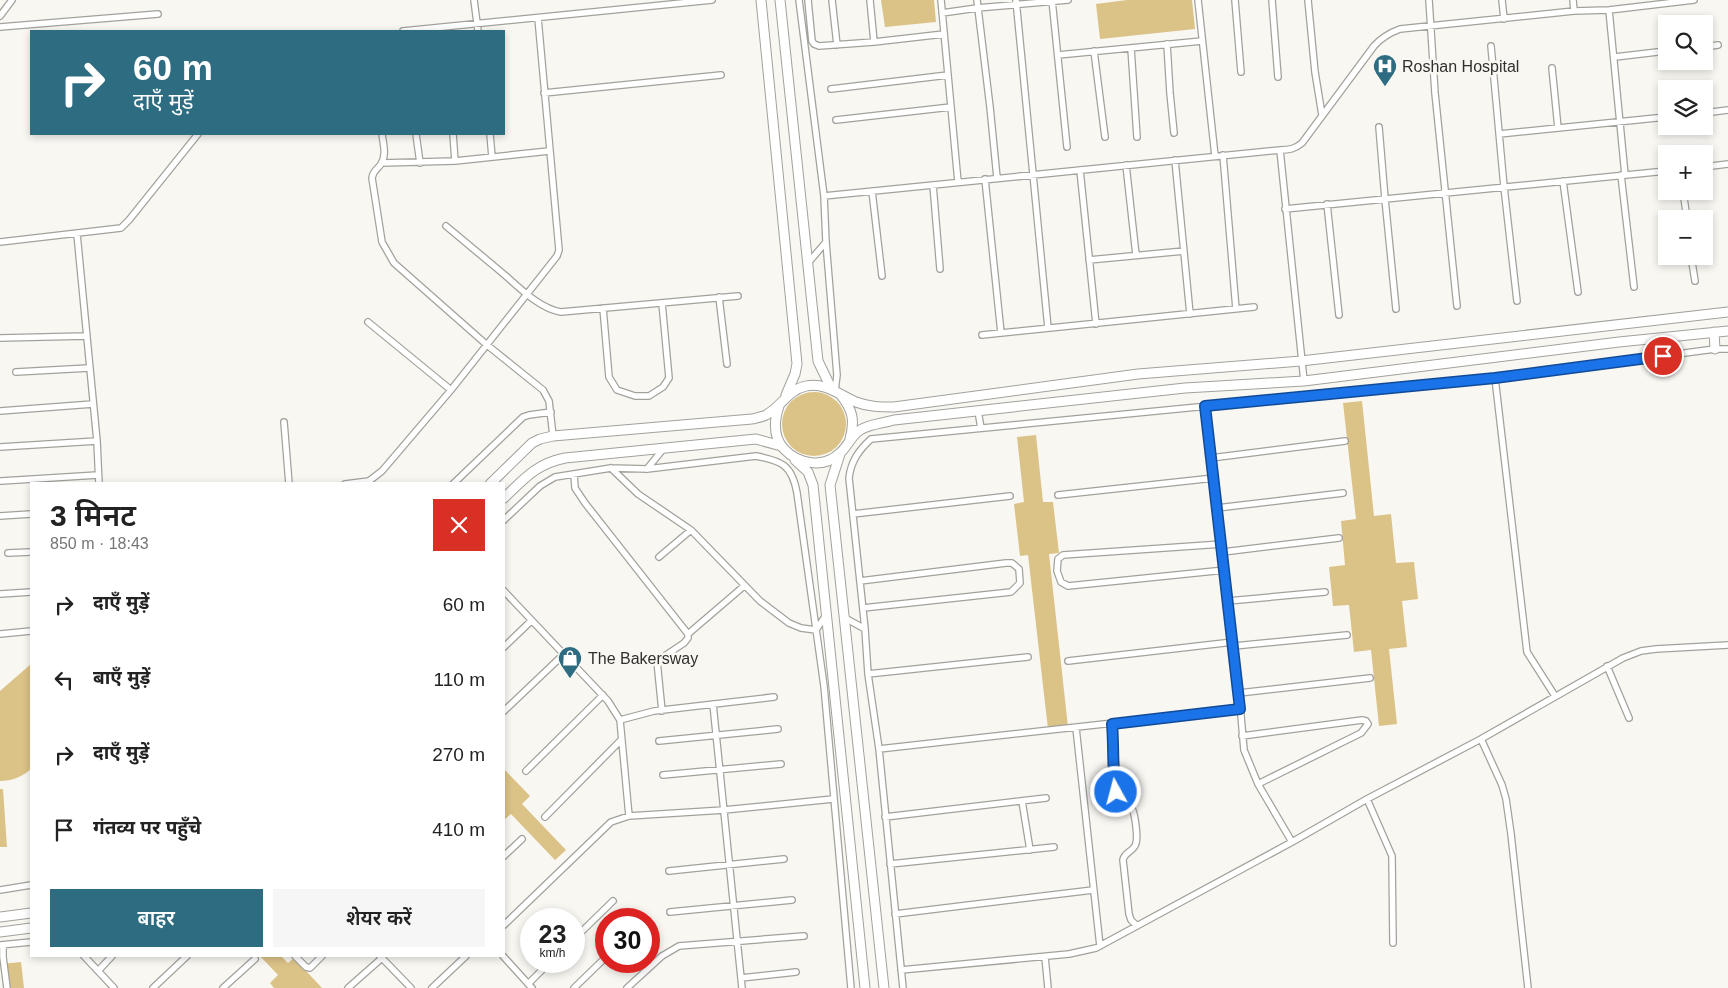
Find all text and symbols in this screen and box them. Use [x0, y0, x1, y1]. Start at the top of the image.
map controls [1658, 15, 1713, 265]
button: search [1658, 15, 1713, 70]
text: 60 m [133, 48, 213, 87]
icon: right [50, 50, 115, 115]
hospital icon: Roshan Hospital [1372, 53, 1398, 87]
place label: Roshan Hospital [1402, 58, 1519, 75]
button: layers [1658, 80, 1713, 135]
text: दाएँ मुड़ें [133, 89, 194, 114]
button: + [1658, 145, 1713, 200]
button: − [1658, 210, 1713, 265]
pin [1642, 335, 1684, 377]
icon: arrive [1649, 342, 1677, 370]
text: 3 मिनट [50, 499, 136, 532]
button: close [433, 499, 485, 551]
text: 850 m · 18:43 [50, 535, 149, 552]
icon: right [50, 591, 78, 619]
text: दाएँ मुड़ें [93, 592, 149, 613]
text: 60 m [443, 594, 485, 615]
shop icon: The Bakersway [557, 645, 583, 679]
place label: The Bakersway [588, 650, 698, 667]
icon: left [50, 666, 78, 694]
text: बाएँ मुड़ें [93, 667, 150, 688]
text: 110 m [434, 669, 485, 690]
icon: right [50, 741, 78, 769]
text: दाएँ मुड़ें [93, 742, 149, 763]
text: 270 m [432, 744, 485, 765]
position arrow [1089, 765, 1141, 817]
icon: arrive [50, 816, 78, 844]
text: गंतव्य पर पहुँचे [93, 817, 201, 838]
text: 410 m [432, 819, 485, 840]
button: बाहर [50, 889, 263, 947]
button: शेयर करें [273, 889, 485, 947]
speed limit sign: 30 [595, 908, 660, 973]
text: 23 [539, 920, 566, 948]
text: km/h [539, 946, 566, 960]

